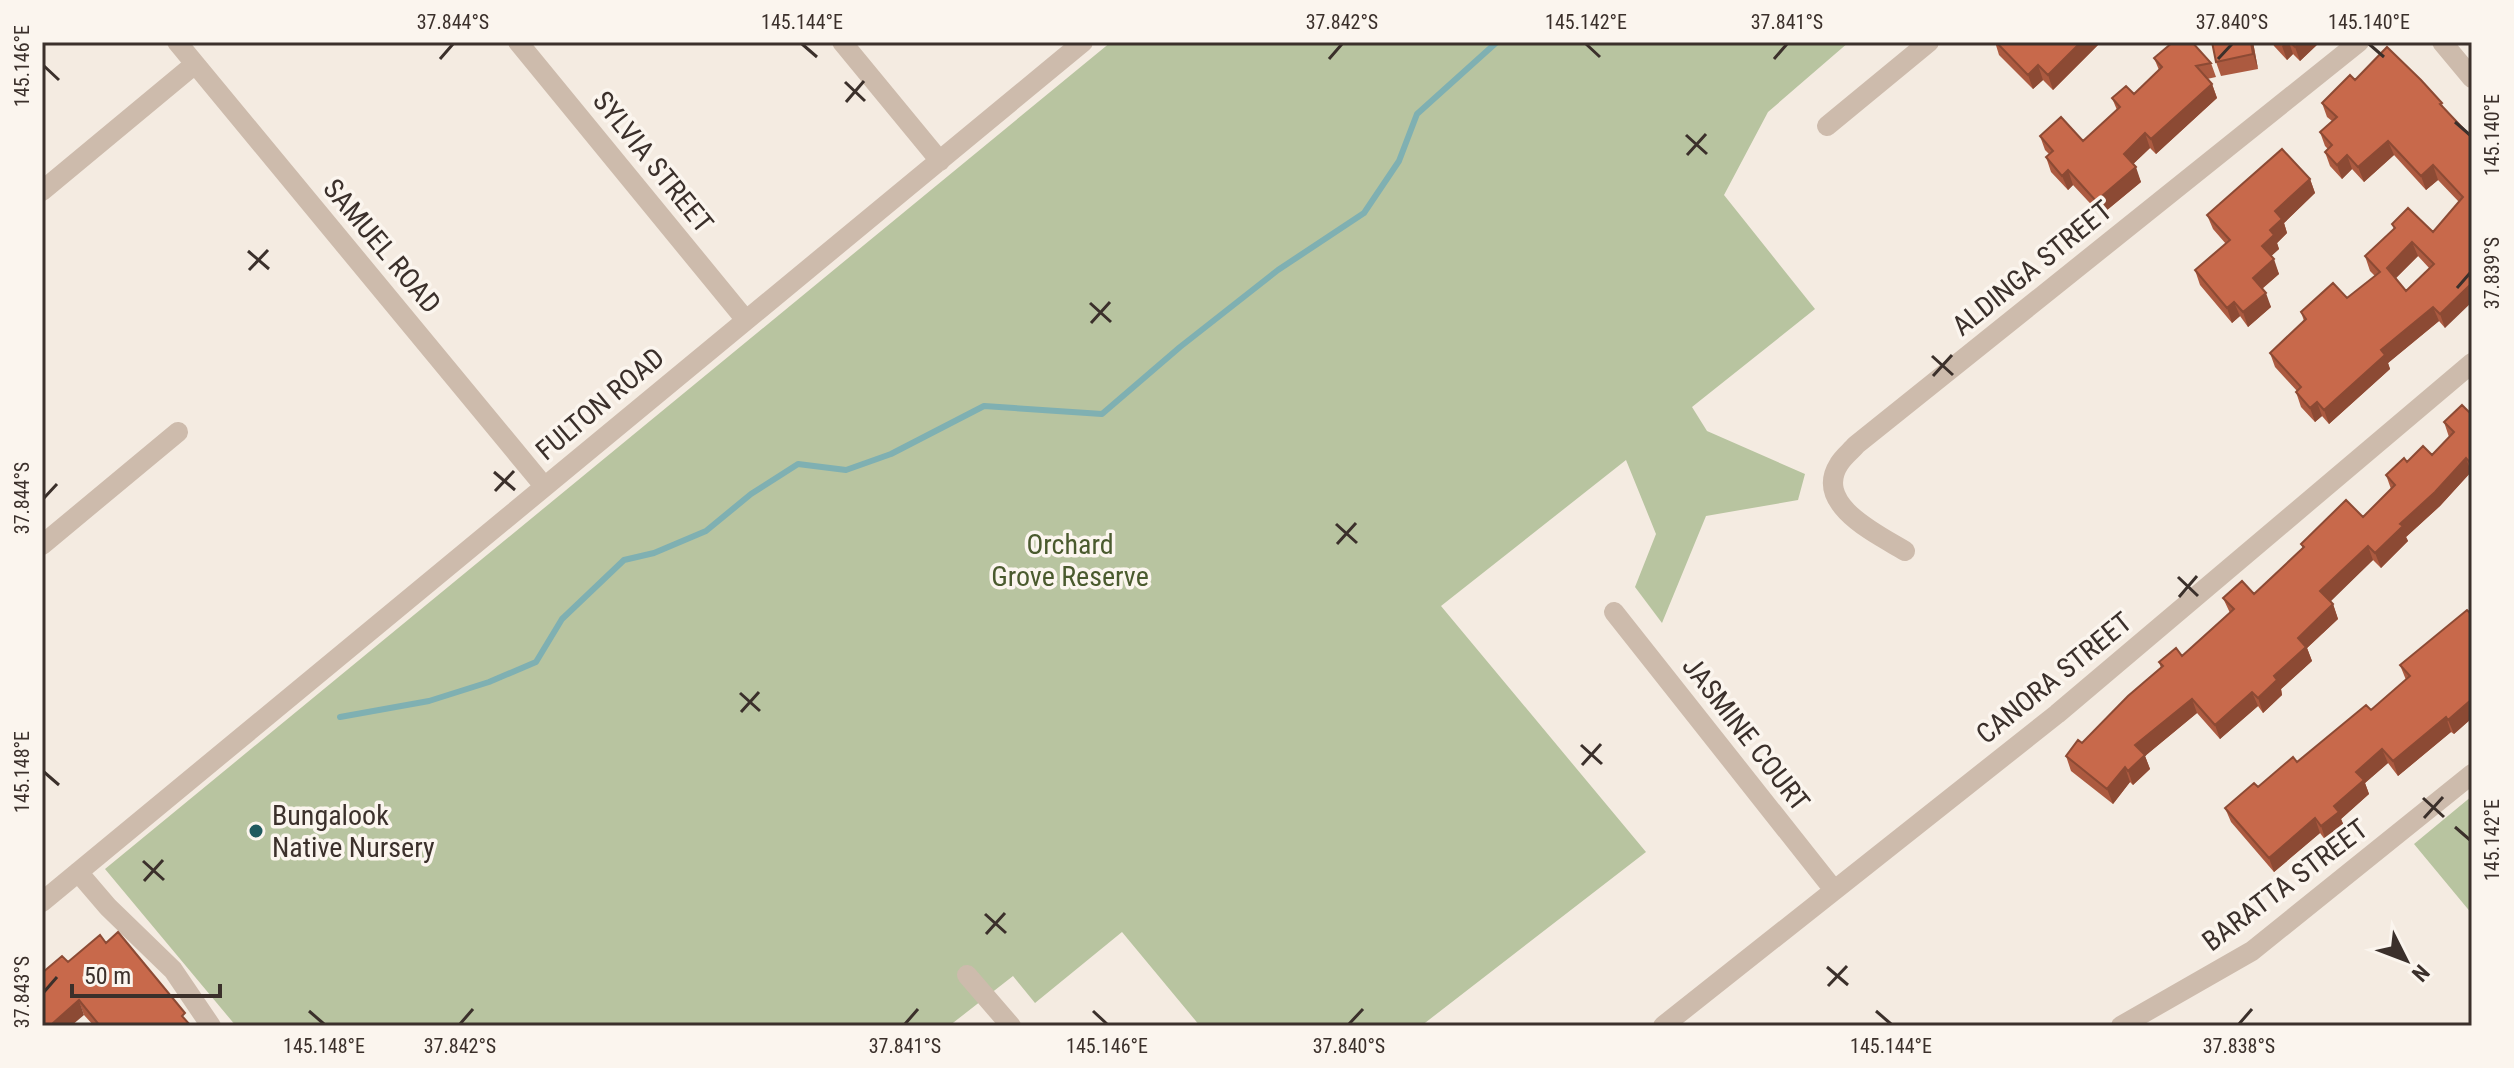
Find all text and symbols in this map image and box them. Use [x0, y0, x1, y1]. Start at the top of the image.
text: 37.844°S [417, 10, 489, 34]
text: 145.144°E [761, 10, 843, 34]
text: 37.842°S [1306, 10, 1378, 34]
text: 145.142°E [1545, 10, 1627, 34]
text: 37.841°S [1751, 10, 1823, 34]
text: 37.840°S [2196, 10, 2268, 34]
text: 145.140°E [2328, 10, 2410, 34]
text: 145.146°E [10, 25, 34, 107]
street label: SYLVIA STREET [586, 85, 720, 239]
text: 145.140°E [2480, 94, 2504, 176]
street label: SAMUEL ROAD [316, 172, 448, 320]
street label: ALDINGA STREET [1946, 194, 2118, 342]
text: 37.839°S [2480, 237, 2504, 309]
street label: FULTON ROAD [529, 341, 671, 467]
text: 37.844°S [10, 462, 34, 534]
park label: Orchard Grove Reserve [991, 528, 1149, 593]
street label: CANORA STREET [1970, 605, 2138, 751]
street label: JASMINE COURT [1676, 650, 1816, 818]
text: 145.148°E [10, 731, 34, 813]
place label: Bungalook Native Nursery [272, 799, 435, 864]
text: 145.142°E [2480, 799, 2504, 881]
street label: BARATTA STREET [2196, 812, 2374, 958]
marker: Bungalook Native Nursery [247, 822, 265, 840]
north arrow [2366, 920, 2446, 1000]
scale bar [72, 948, 220, 998]
text: 37.843°S [10, 956, 34, 1028]
text: N [2407, 960, 2434, 986]
text: 50 m [84, 962, 131, 990]
text: 145.148°E [283, 1034, 365, 1058]
text: 37.842°S [424, 1034, 496, 1058]
text: 37.841°S [869, 1034, 941, 1058]
text: 145.146°E [1066, 1034, 1148, 1058]
text: 37.840°S [1313, 1034, 1385, 1058]
text: 145.144°E [1850, 1034, 1932, 1058]
text: 37.838°S [2203, 1034, 2275, 1058]

